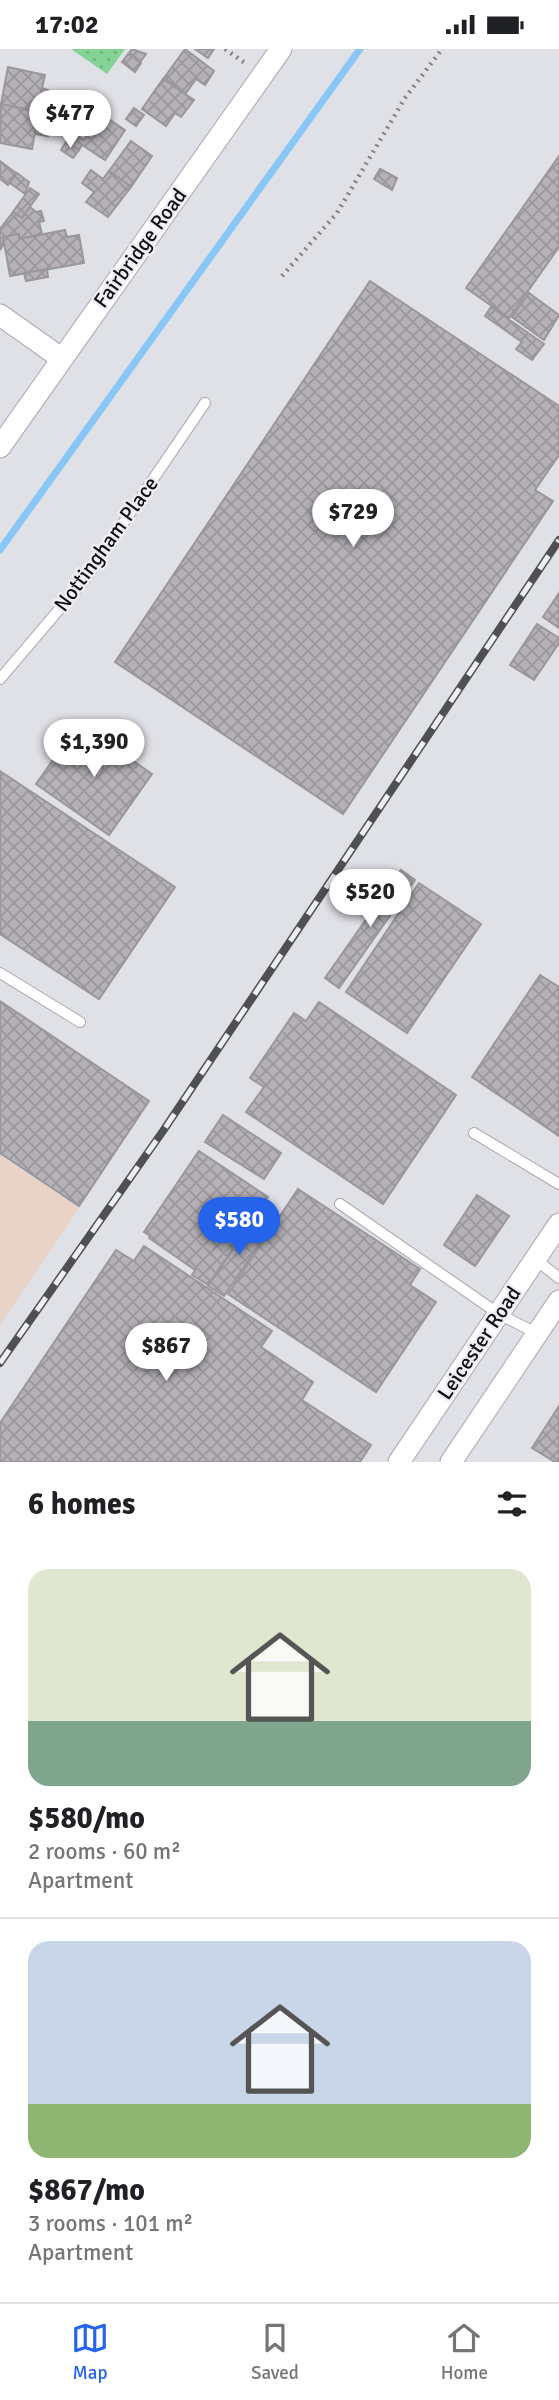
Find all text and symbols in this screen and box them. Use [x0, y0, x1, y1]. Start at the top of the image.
text: 17:02 [35, 9, 99, 41]
pin: $477 [29, 91, 111, 150]
text: $477 [45, 98, 95, 127]
street label: Fairbridge Road [88, 183, 192, 313]
street label: Nottingham Place [48, 471, 164, 617]
pin: $729 [312, 489, 394, 549]
text: $729 [328, 497, 378, 526]
pin: $1,390 [37, 719, 151, 779]
text: $1,390 [60, 727, 128, 756]
pin: $520 [329, 869, 411, 929]
text: $520 [345, 877, 395, 906]
pin: $580 [198, 1197, 280, 1257]
text: $580 [214, 1205, 264, 1234]
street label: Leicester Road [432, 1281, 526, 1405]
pin: $867 [125, 1323, 207, 1383]
text: $867 [141, 1331, 191, 1360]
icon: filters [493, 1485, 531, 1523]
text: 6 homes [28, 1486, 135, 1523]
icon: home [217, 1614, 343, 1740]
text: $580/mo [28, 1800, 145, 1837]
text: 2 rooms · 60 m² [28, 1837, 181, 1866]
text: Apartment [28, 1866, 133, 1895]
icon: home [217, 1986, 343, 2112]
text: $867/mo [28, 2172, 145, 2209]
text: 3 rooms · 101 m² [28, 2209, 193, 2238]
text: Apartment [28, 2238, 133, 2267]
tab: Map [71, 2319, 109, 2385]
tab: Saved [251, 2319, 299, 2385]
tab: Home [441, 2319, 488, 2385]

